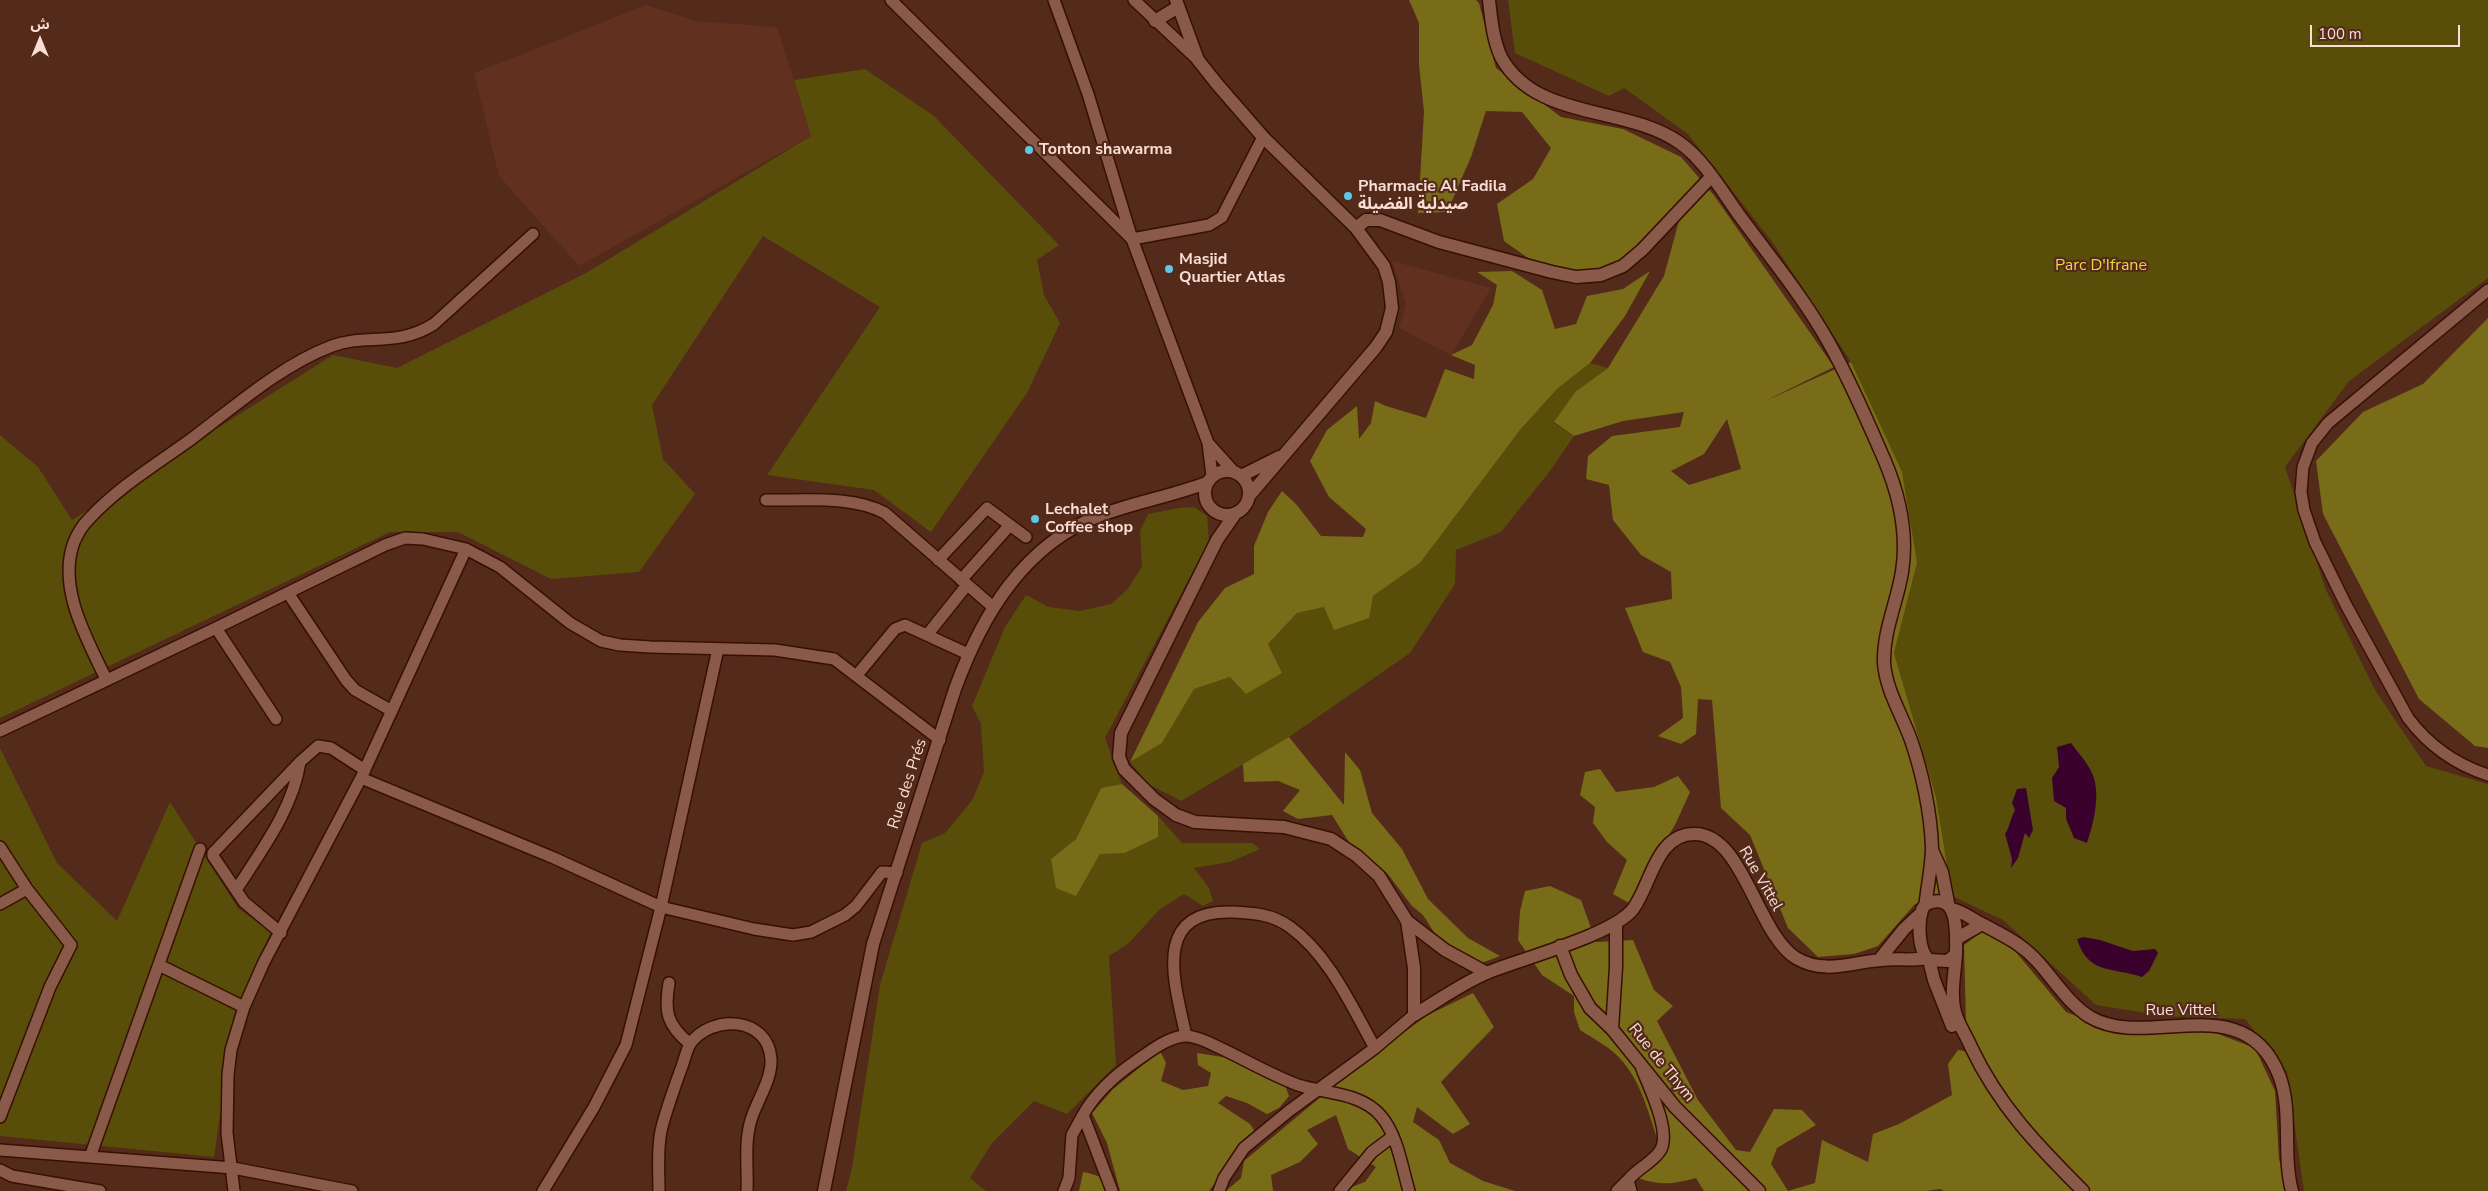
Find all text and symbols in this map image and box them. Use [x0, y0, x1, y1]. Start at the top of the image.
north arrow [15, 15, 65, 65]
text: ش [30, 15, 50, 34]
scale bar [2313, 15, 2463, 47]
text: 100 m [2318, 24, 2362, 44]
place label: Tonton shawarma [1039, 140, 1172, 160]
marker: Tonton shawarma [1023, 144, 1035, 156]
place label: Pharmacie Al Fadila صيدلية الفضيلة [1358, 177, 1507, 215]
marker: Pharmacie Al Fadila صيدلية الفضيلة [1342, 190, 1354, 202]
place label: Masjid Quartier Atlas [1179, 250, 1285, 288]
park label: Parc D'Ifrane [2055, 256, 2147, 276]
marker: Masjid Quartier Atlas [1163, 263, 1175, 275]
place label: Lechalet Coffee shop [1045, 500, 1133, 538]
marker: Lechalet Coffee shop [1029, 513, 1041, 525]
street label: Rue des Prés [884, 736, 932, 832]
street label: Rue Vittel [1734, 843, 1786, 915]
street label: Rue Vittel [2145, 1001, 2217, 1021]
street label: Rue de Thym [1624, 1020, 1698, 1106]

